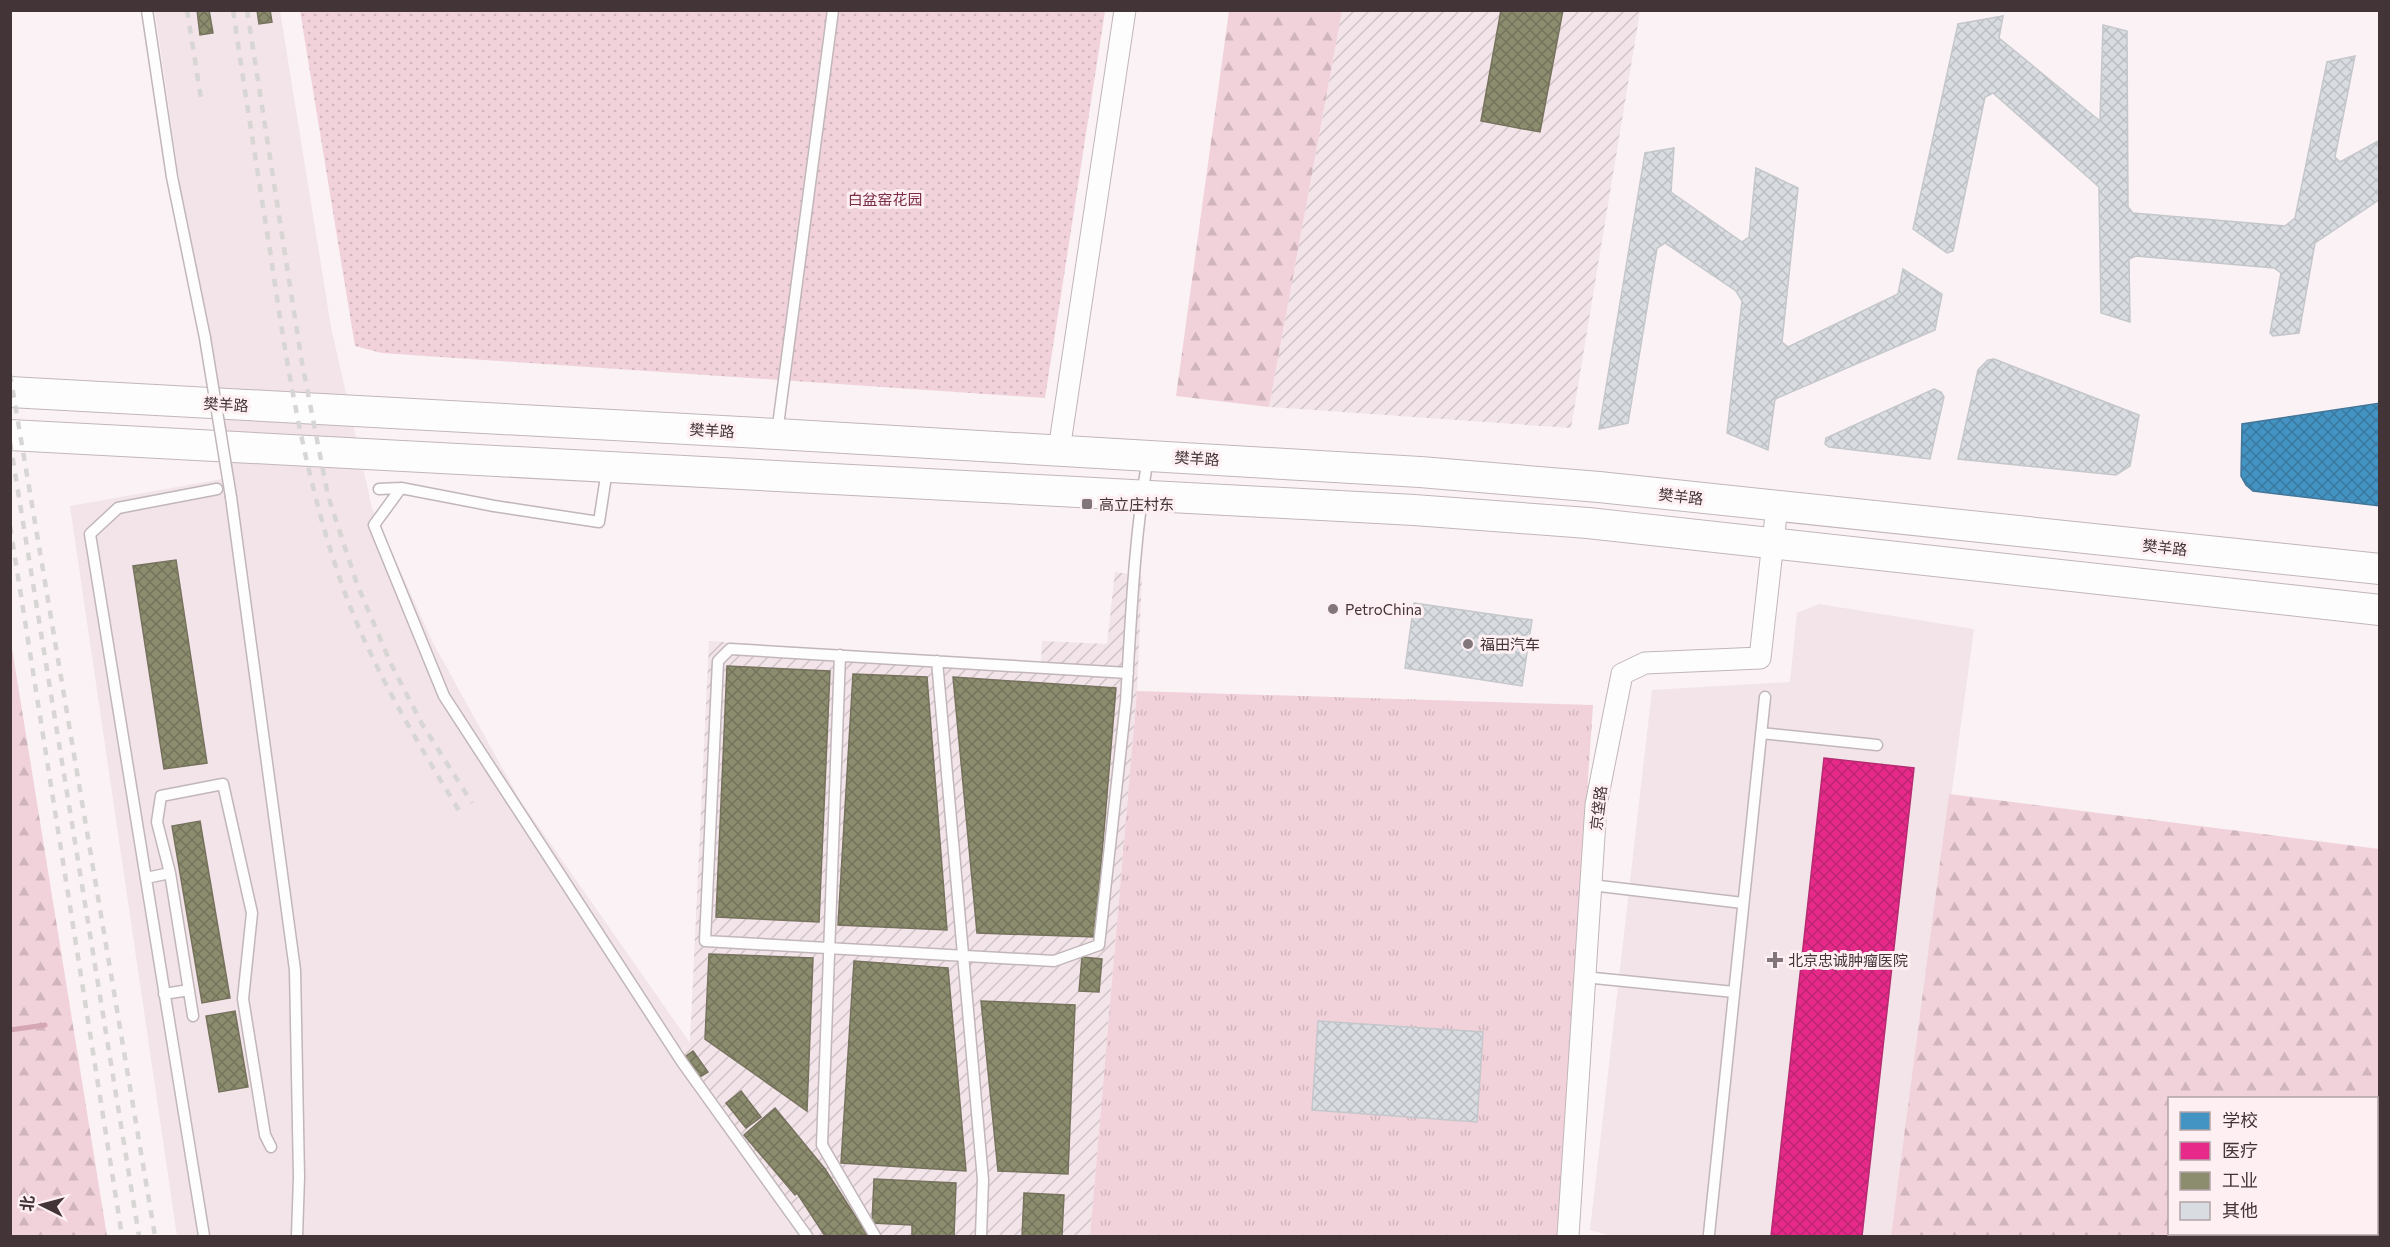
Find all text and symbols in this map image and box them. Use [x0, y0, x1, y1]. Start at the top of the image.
park label: 白盆窑花园 [847, 190, 923, 208]
street label: 樊羊路 [203, 394, 249, 414]
street label: 樊羊路 [689, 420, 735, 440]
street label: 樊羊路 [1174, 448, 1220, 468]
street label: 樊羊路 [1658, 485, 1704, 507]
place label: 高立庄村东 [1099, 495, 1174, 513]
marker: 高立庄村东 [1080, 497, 1094, 511]
street label: 樊羊路 [2142, 536, 2188, 558]
place label: PetroChina [1345, 600, 1422, 618]
marker: PetroChina [1326, 602, 1340, 616]
place label: 福田汽车 [1480, 635, 1540, 653]
marker: 福田汽车 [1461, 637, 1475, 651]
street label: 京垡路 [1586, 785, 1610, 831]
marker: 北京忠诚肿瘤医院 [1766, 951, 1784, 969]
place label: 北京忠诚肿瘤医院 [1788, 951, 1908, 969]
legend [2168, 1097, 2378, 1235]
text: 学校 [2222, 1109, 2258, 1131]
text: 医疗 [2222, 1139, 2258, 1161]
text: 工业 [2222, 1169, 2258, 1191]
north arrow [12, 1175, 72, 1235]
text: 北 [16, 1194, 37, 1212]
text: 其他 [2222, 1199, 2258, 1221]

